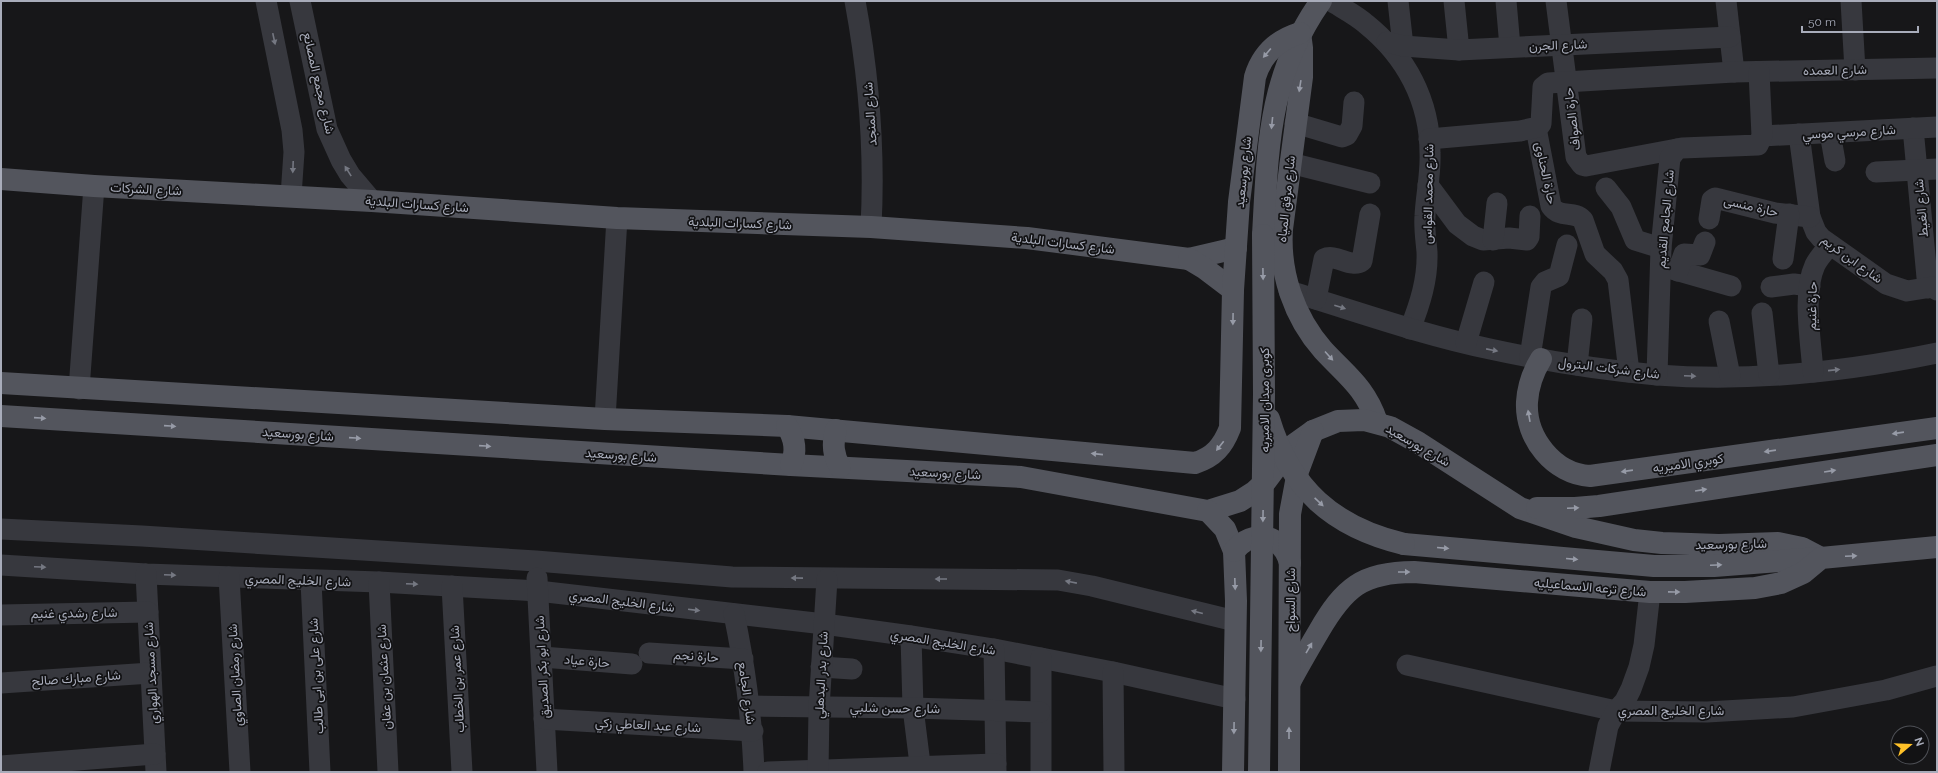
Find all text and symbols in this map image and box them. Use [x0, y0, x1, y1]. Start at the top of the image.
scale bar [1802, 8, 1918, 34]
text: 50 m [1808, 15, 1836, 29]
street label: شارع مجمع المصانع [298, 31, 338, 136]
one-way arrow [272, 33, 278, 45]
street label: شارع الجرن [1528, 36, 1588, 56]
one-way arrow [1263, 48, 1272, 59]
street label: شارع العمده [1803, 62, 1867, 80]
one-way arrow [1297, 80, 1303, 92]
street label: شارع المنجد [860, 82, 882, 146]
street label: حارة الصواف [1561, 86, 1584, 151]
one-way arrow [1269, 117, 1275, 130]
street label: شارع مرسي موسي [1802, 122, 1896, 145]
street label: شارع بورسعيد [1232, 135, 1256, 209]
street label: حارة الحناوى [1531, 140, 1560, 206]
street label: شارع محمد القواس [1420, 144, 1438, 244]
street label: شارع مرفق المياه [1274, 155, 1300, 243]
one-way arrow [290, 161, 296, 174]
one-way arrow [344, 165, 351, 177]
street label: شارع الجامع القديم [1653, 169, 1679, 269]
street label: شارع الغيط [1911, 178, 1933, 238]
street label: شارع الشركات [110, 180, 182, 200]
street label: حارة منسى [1722, 192, 1780, 221]
street label: شارع كسارات البلدية [364, 193, 469, 217]
street label: شارع كسارات البلدية [688, 214, 792, 234]
street label: شارع كسارات البلدية [1010, 229, 1116, 259]
street label: شارع ابن كريم [1817, 232, 1886, 288]
one-way arrow [1260, 268, 1266, 281]
street label: حارة غنيم [1804, 281, 1821, 331]
one-way arrow [1334, 304, 1346, 310]
one-way arrow [1230, 313, 1236, 326]
street label: كوبرى ميدان الاميريه [1257, 347, 1273, 452]
one-way arrow [1486, 347, 1498, 353]
one-way arrow [1324, 351, 1334, 361]
street label: شارع شركات البترول [1557, 354, 1661, 384]
one-way arrow [1828, 367, 1840, 373]
one-way arrow [1684, 373, 1697, 379]
one-way arrow [1525, 410, 1531, 422]
one-way arrow [34, 415, 46, 422]
street label: شارع بورسعيد [1382, 421, 1453, 471]
one-way arrow [164, 423, 176, 430]
street label: شارع بورسعيد [262, 424, 334, 446]
one-way arrow [1892, 430, 1904, 436]
one-way arrow [349, 435, 361, 442]
one-way arrow [1216, 441, 1225, 452]
one-way arrow [479, 443, 491, 450]
street label: شارع بورسعيد [585, 445, 657, 467]
one-way arrow [1764, 448, 1776, 454]
one-way arrow [1091, 451, 1103, 457]
street label: كوبري الاميريه [1652, 451, 1725, 478]
street label: شارع بورسعيد [909, 464, 981, 484]
one-way arrow [1621, 468, 1633, 474]
one-way arrow [1824, 468, 1836, 474]
one-way arrow [1695, 487, 1707, 493]
one-way arrow [1314, 497, 1323, 506]
one-way arrow [1567, 504, 1579, 511]
one-way arrow [1260, 510, 1266, 523]
street label: شارع بورسعيد [1695, 536, 1767, 554]
one-way arrow [1437, 544, 1449, 551]
one-way arrow [1845, 552, 1857, 559]
one-way arrow [1566, 556, 1578, 562]
one-way arrow [1710, 562, 1722, 569]
one-way arrow [34, 564, 46, 571]
street label: شارع السواح [1283, 568, 1300, 632]
one-way arrow [1398, 569, 1411, 575]
one-way arrow [164, 571, 176, 578]
street label: شارع الخليج المصري [244, 571, 351, 592]
one-way arrow [790, 575, 803, 581]
street label: شارع ترعه الاسماعيليه [1533, 575, 1647, 601]
one-way arrow [934, 576, 947, 582]
one-way arrow [1232, 578, 1238, 591]
one-way arrow [1065, 579, 1077, 585]
one-way arrow [406, 580, 418, 587]
street label: شارع الخليج المصري [568, 587, 676, 618]
one-way arrow [1668, 589, 1681, 595]
street label: شارع رشدي غنيم [31, 605, 118, 624]
one-way arrow [688, 607, 700, 613]
one-way arrow [1191, 609, 1203, 615]
street label: شارع ابو بكر الصديق [532, 615, 554, 719]
street label: شارع على بن ابى طالب [305, 618, 329, 734]
street label: شارع مسجد الهواري [141, 621, 164, 724]
street label: شارع رمضان الصاوي [225, 623, 248, 727]
street label: شارع عثمان بن عفان [374, 624, 396, 730]
street label: شارع عمر بن الخطاب [447, 625, 469, 733]
street label: شارع الخليج المصري [889, 626, 997, 661]
street label: شارع بدر البدهلي [811, 631, 834, 719]
one-way arrow [1258, 640, 1264, 653]
one-way arrow [1306, 642, 1313, 654]
street label: حارة نجم [673, 647, 720, 666]
street label: حارة عياد [563, 652, 611, 671]
street label: شارع الجامع [733, 661, 759, 726]
street label: شارع مبارك صالح [31, 667, 121, 691]
street label: شارع حسن شلبي [850, 700, 940, 719]
street label: شارع الخليج المصري [1618, 703, 1724, 721]
street label: شارع عبد العاطي زكي [594, 715, 701, 738]
one-way arrow [1231, 722, 1237, 735]
north arrow [1890, 725, 1930, 765]
one-way arrow [1286, 726, 1292, 739]
text: N [1911, 736, 1926, 748]

